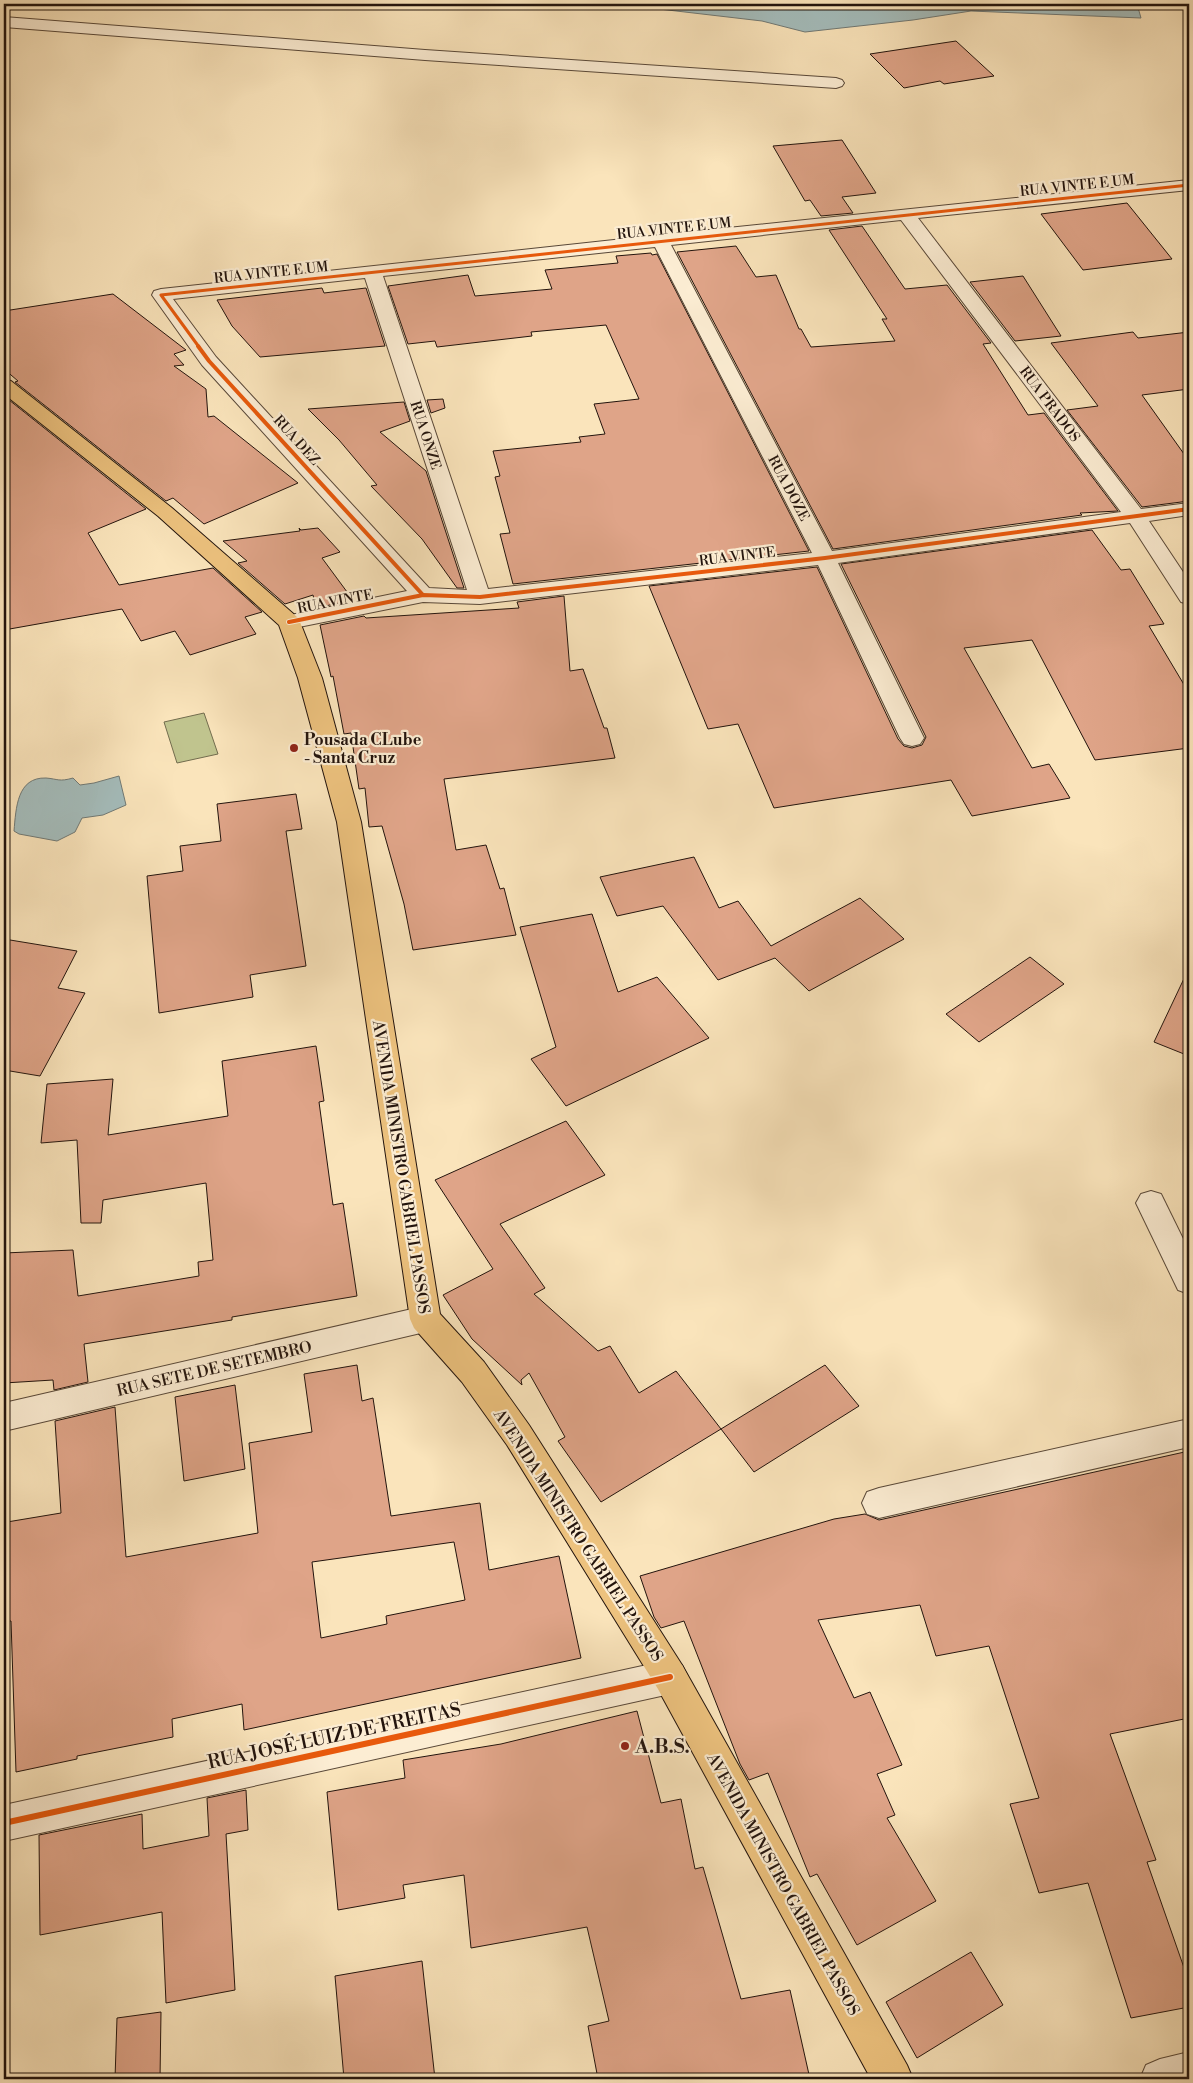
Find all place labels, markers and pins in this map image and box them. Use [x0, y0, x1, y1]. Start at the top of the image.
place label: Pousada CLube - Santa Cruz [304, 730, 422, 768]
marker: Pousada CLube - Santa Cruz [288, 742, 300, 754]
place label: A.B.S. [634, 1735, 690, 1759]
marker: A.B.S. [619, 1740, 631, 1752]

